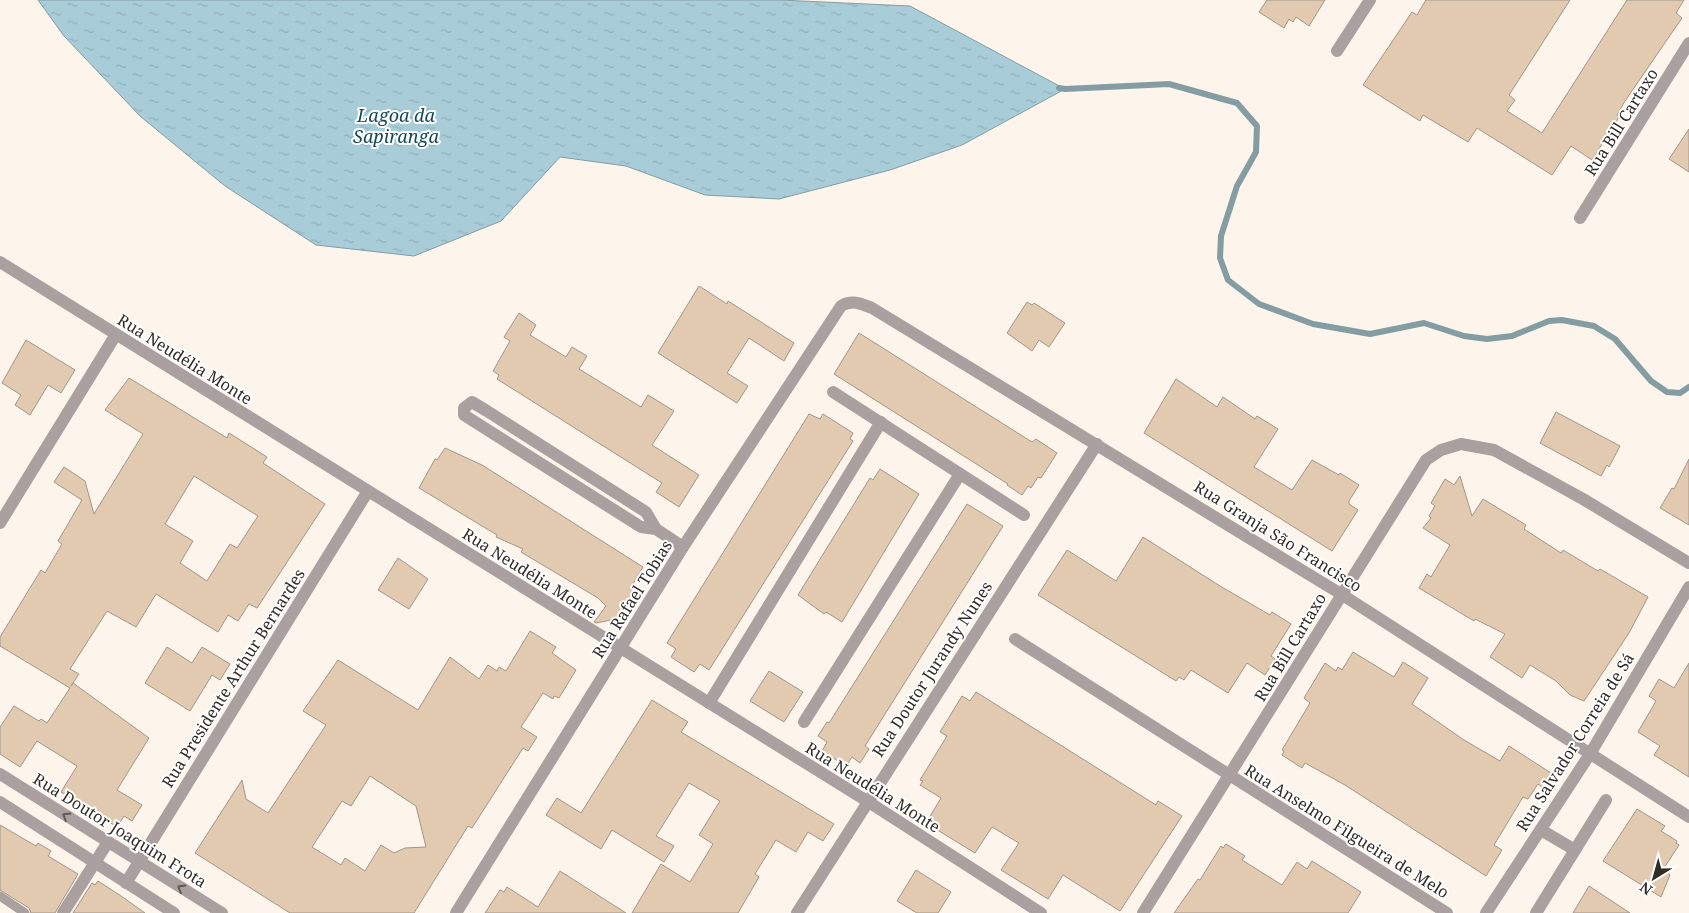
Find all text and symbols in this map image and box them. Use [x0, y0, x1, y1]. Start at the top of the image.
street label: Rua Bill Cartaxo [1579, 64, 1663, 180]
water label: Lagoa da Sapiranga [353, 103, 439, 148]
street label: Rua Neudélia Monte [113, 309, 257, 409]
street label: Rua Granja São Francisco [1190, 475, 1366, 597]
street label: Rua Neudélia Monte [458, 523, 602, 623]
street label: Rua Rafael Tobias [587, 536, 677, 662]
street label: Rua Presidente Arthur Bernardes [156, 564, 310, 792]
street label: Rua Doutor Jurandy Nunes [867, 577, 997, 761]
street label: Rua Bill Cartaxo [1249, 589, 1331, 705]
street label: Rua Salvador Correia de Sá [1511, 648, 1639, 836]
street label: Rua Neudélia Monte [801, 737, 945, 837]
street label: Rua Anselmo Filgueira de Melo [1241, 759, 1453, 903]
street label: Rua Doutor Joaquim Frota [29, 768, 211, 892]
one-way arrow [63, 812, 72, 822]
north arrow [1629, 853, 1679, 903]
text: N [1636, 878, 1656, 900]
one-way arrow [177, 884, 186, 894]

